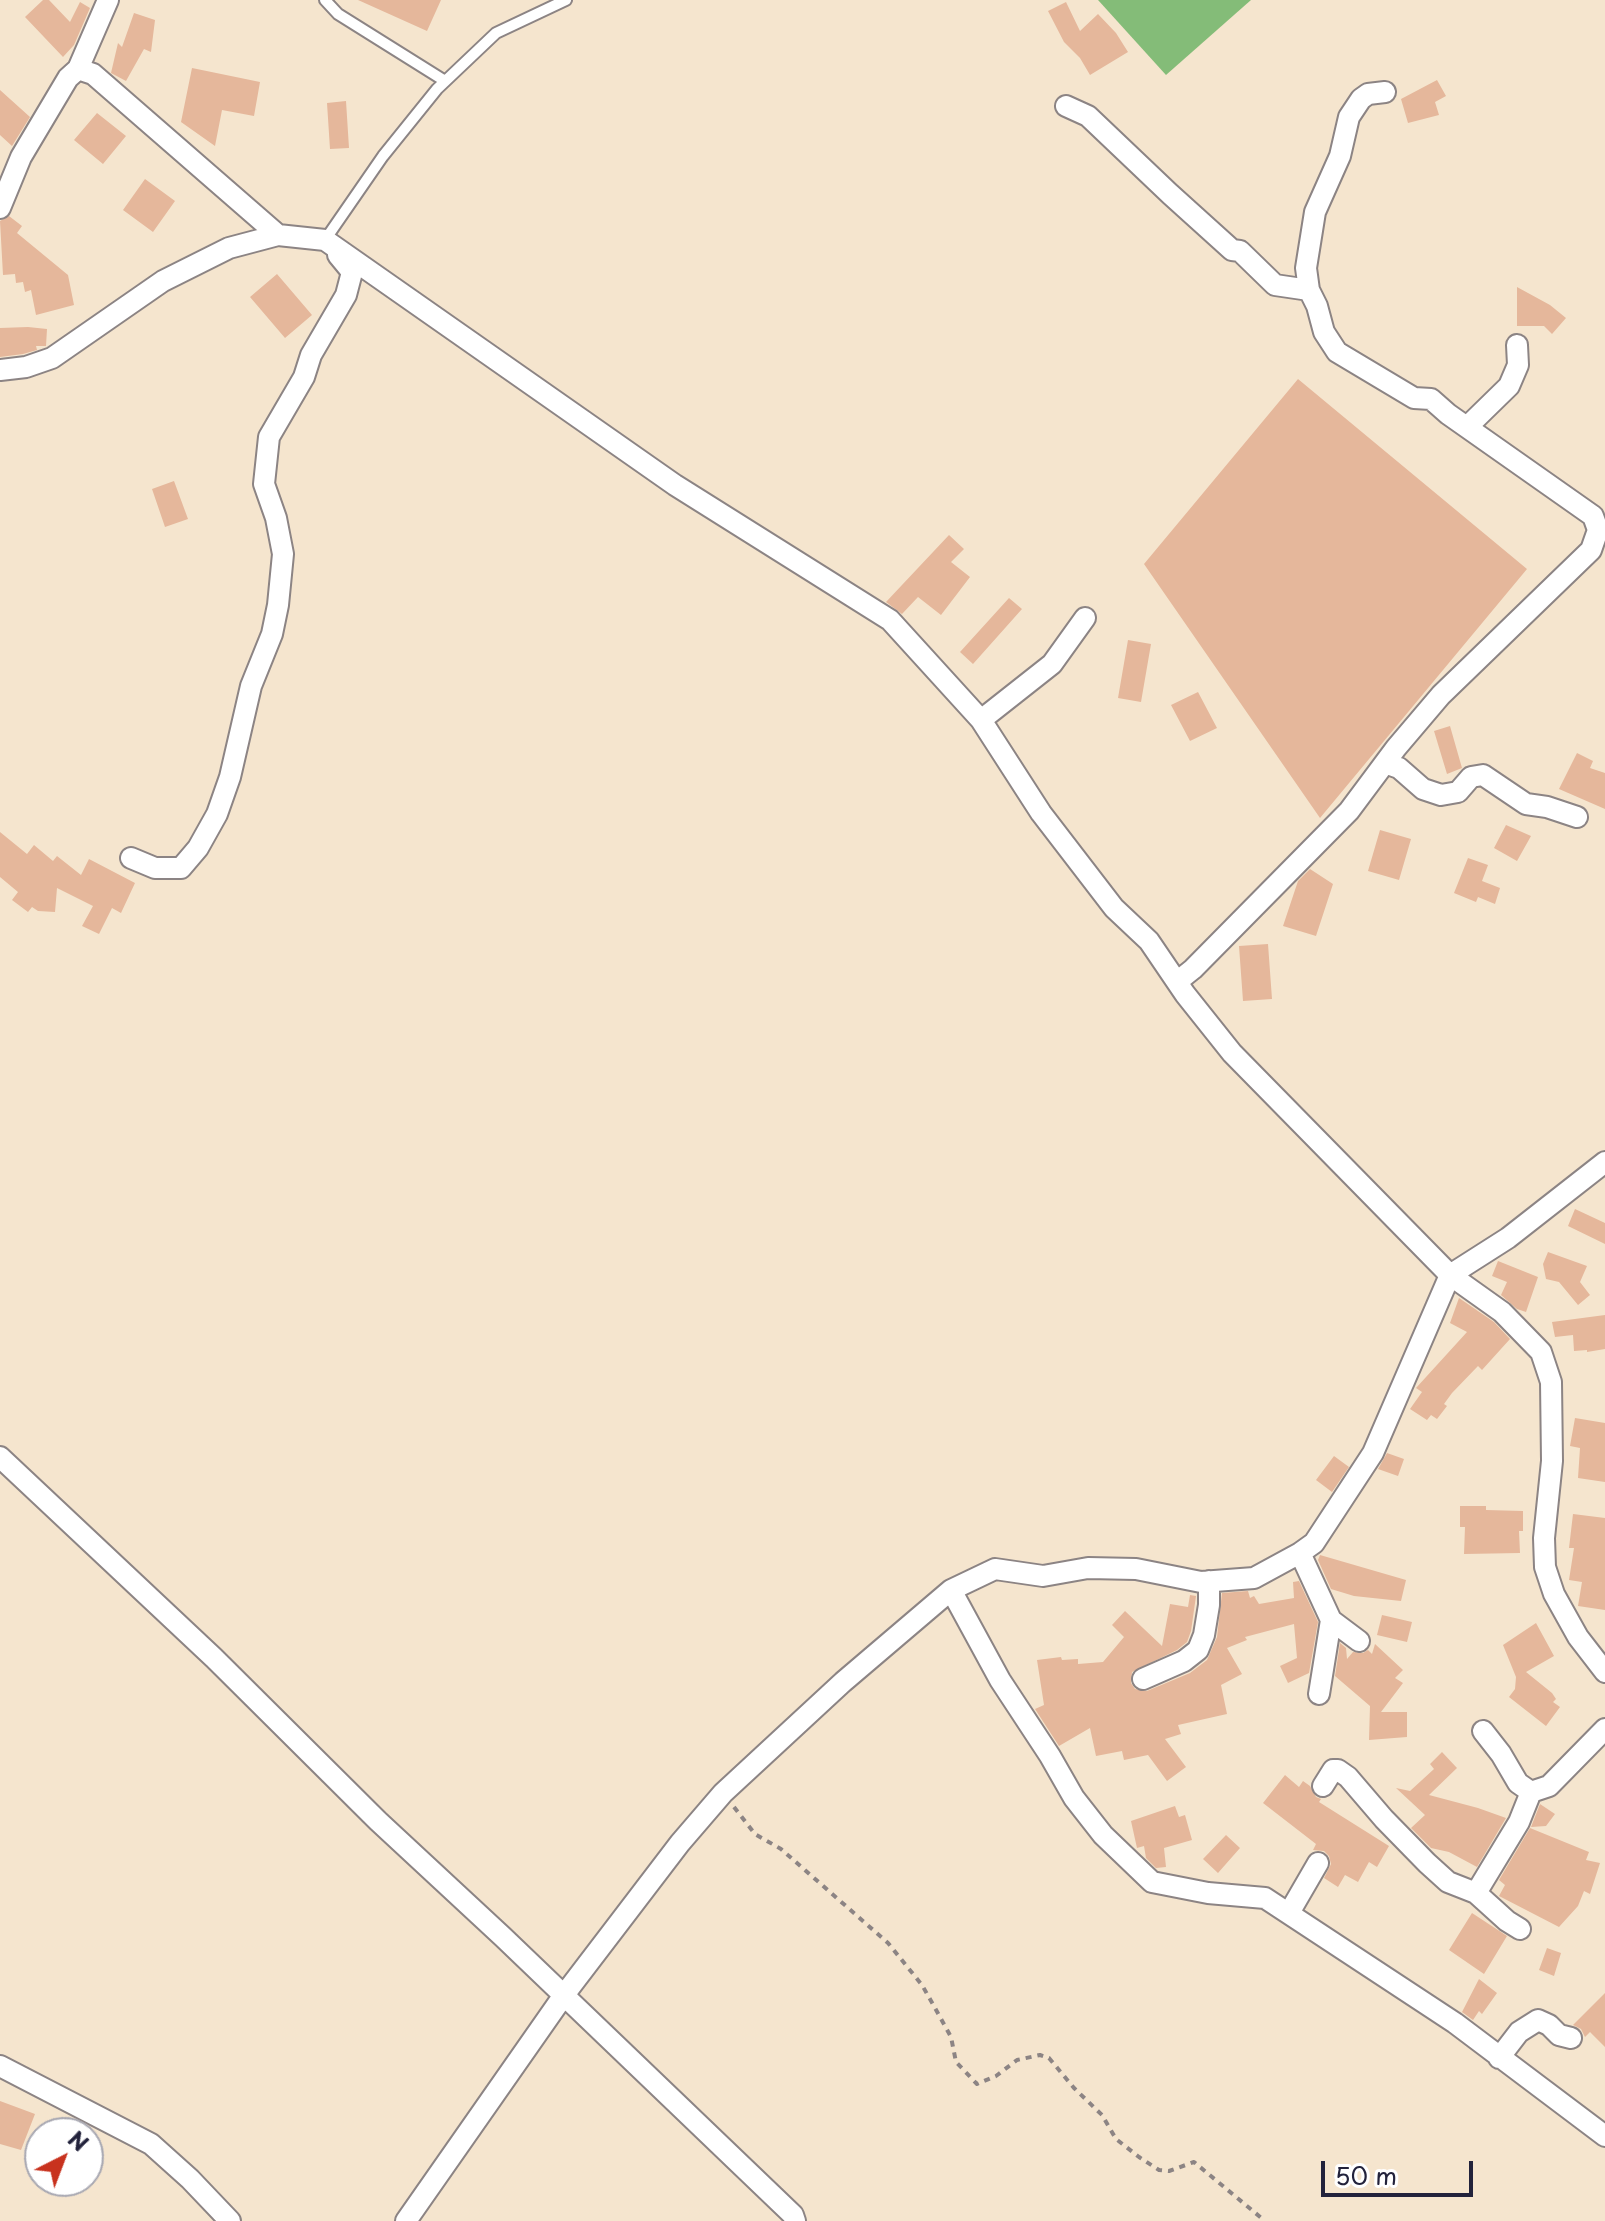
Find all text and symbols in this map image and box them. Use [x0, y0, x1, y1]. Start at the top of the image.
north arrow [24, 2117, 104, 2197]
text: N [62, 2122, 97, 2158]
scale bar [1325, 2145, 1477, 2195]
text: 50 m [1335, 2157, 1397, 2193]

